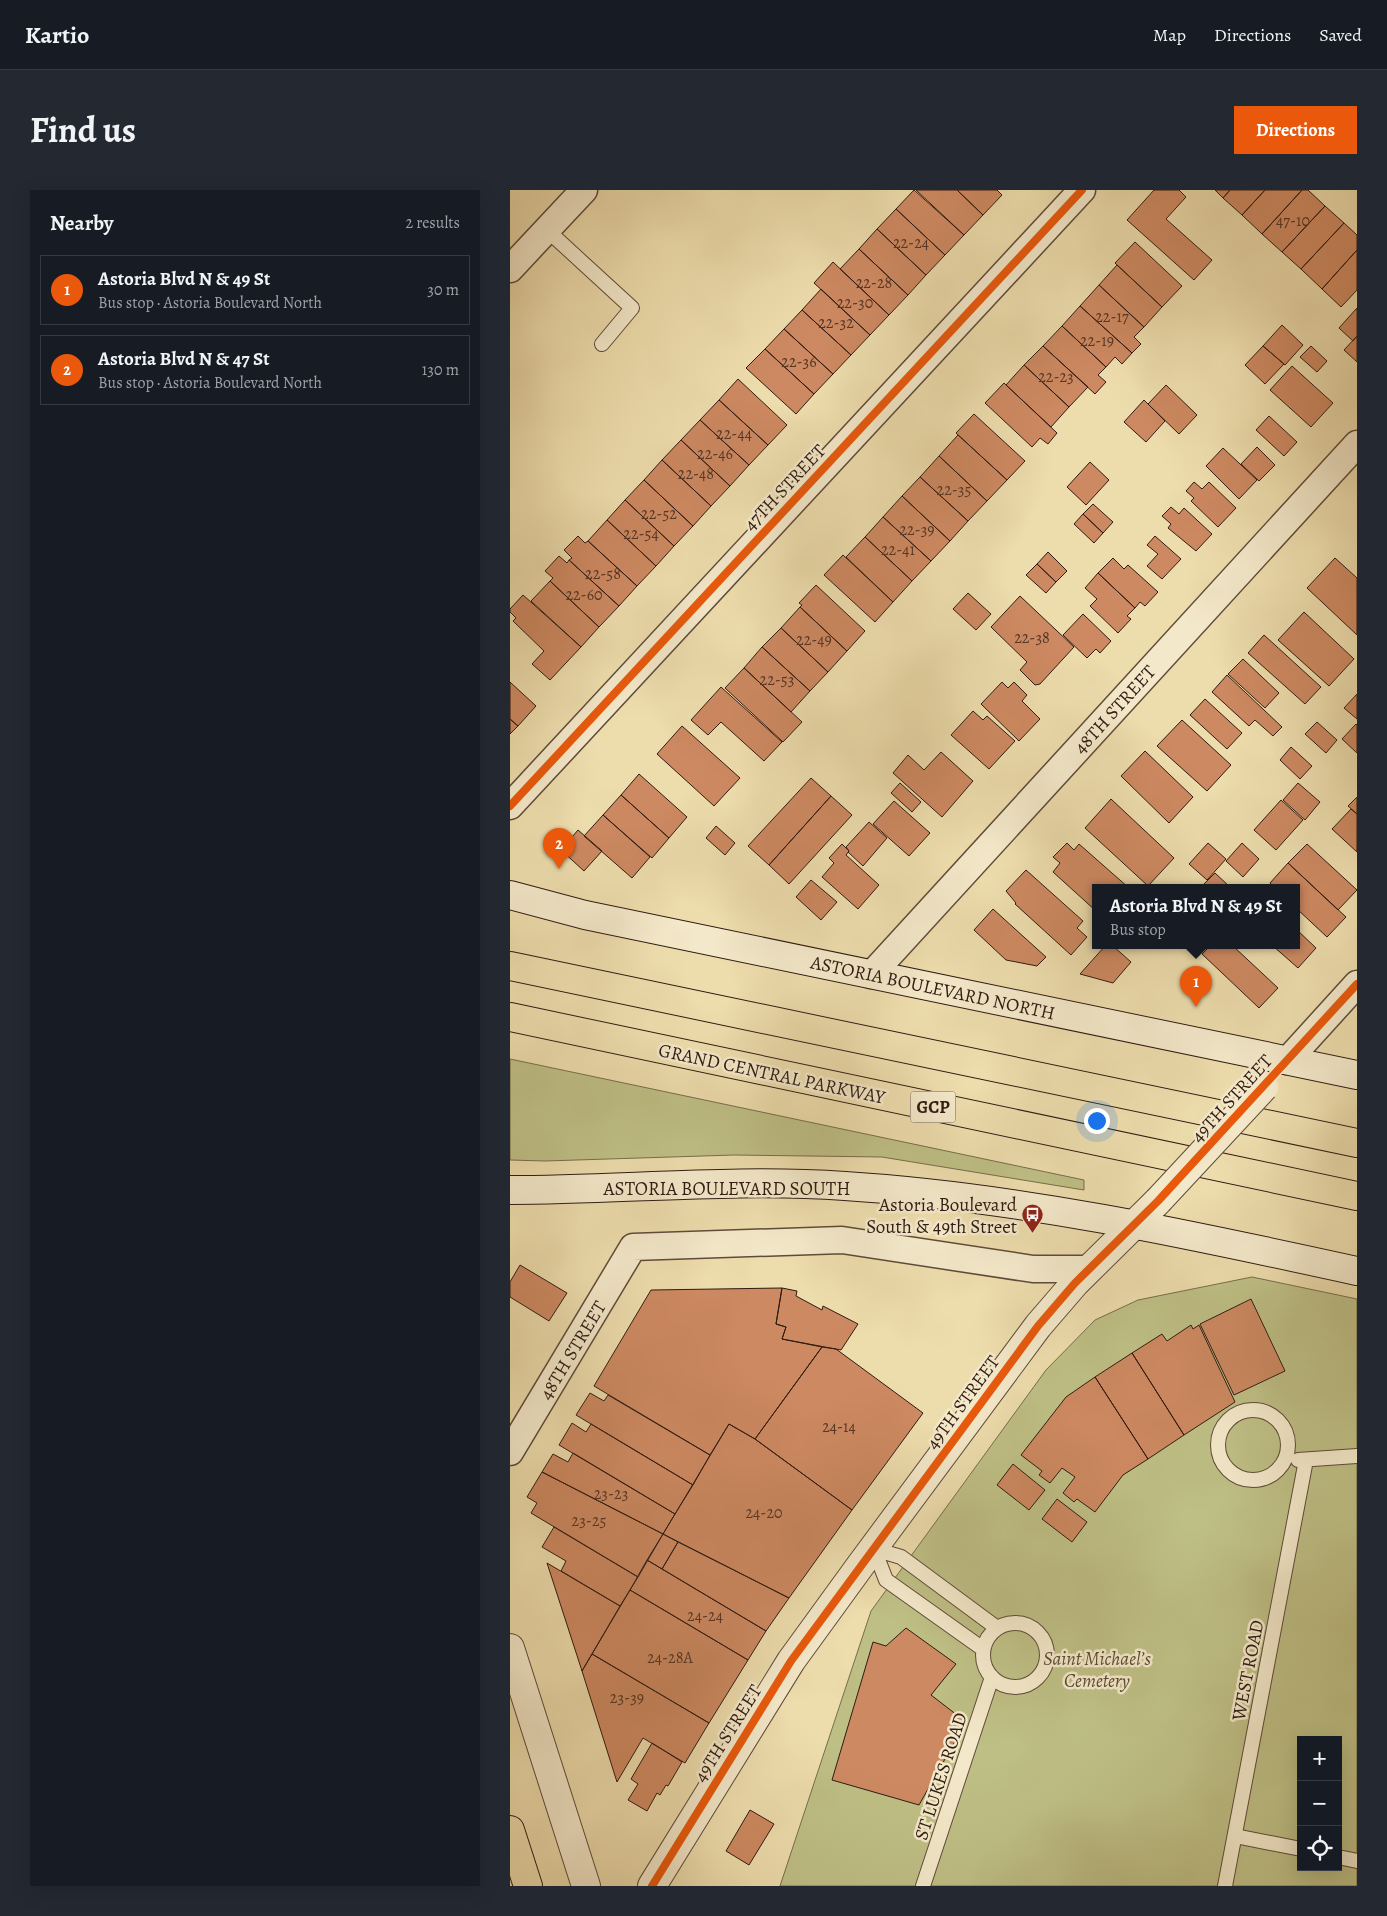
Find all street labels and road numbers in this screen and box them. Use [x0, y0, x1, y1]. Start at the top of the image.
street label: 47TH STREET [738, 438, 832, 537]
street label: 48TH STREET [1068, 659, 1162, 760]
street label: ASTORIA BOULEVARD NORTH [807, 949, 1057, 1027]
street label: GRAND CENTRAL PARKWAY [656, 1037, 888, 1111]
street label: 49TH STREET [1185, 1048, 1279, 1148]
road number: GCP [910, 1092, 956, 1122]
street label: ASTORIA BOULEVARD SOUTH [603, 1176, 850, 1202]
street label: 48TH STREET [533, 1296, 613, 1405]
street label: 49TH STREET [920, 1350, 1006, 1455]
street label: WEST ROAD [1225, 1618, 1270, 1724]
street label: 49TH STREET [688, 1679, 769, 1787]
street label: ST LUKES ROAD [908, 1709, 974, 1843]

